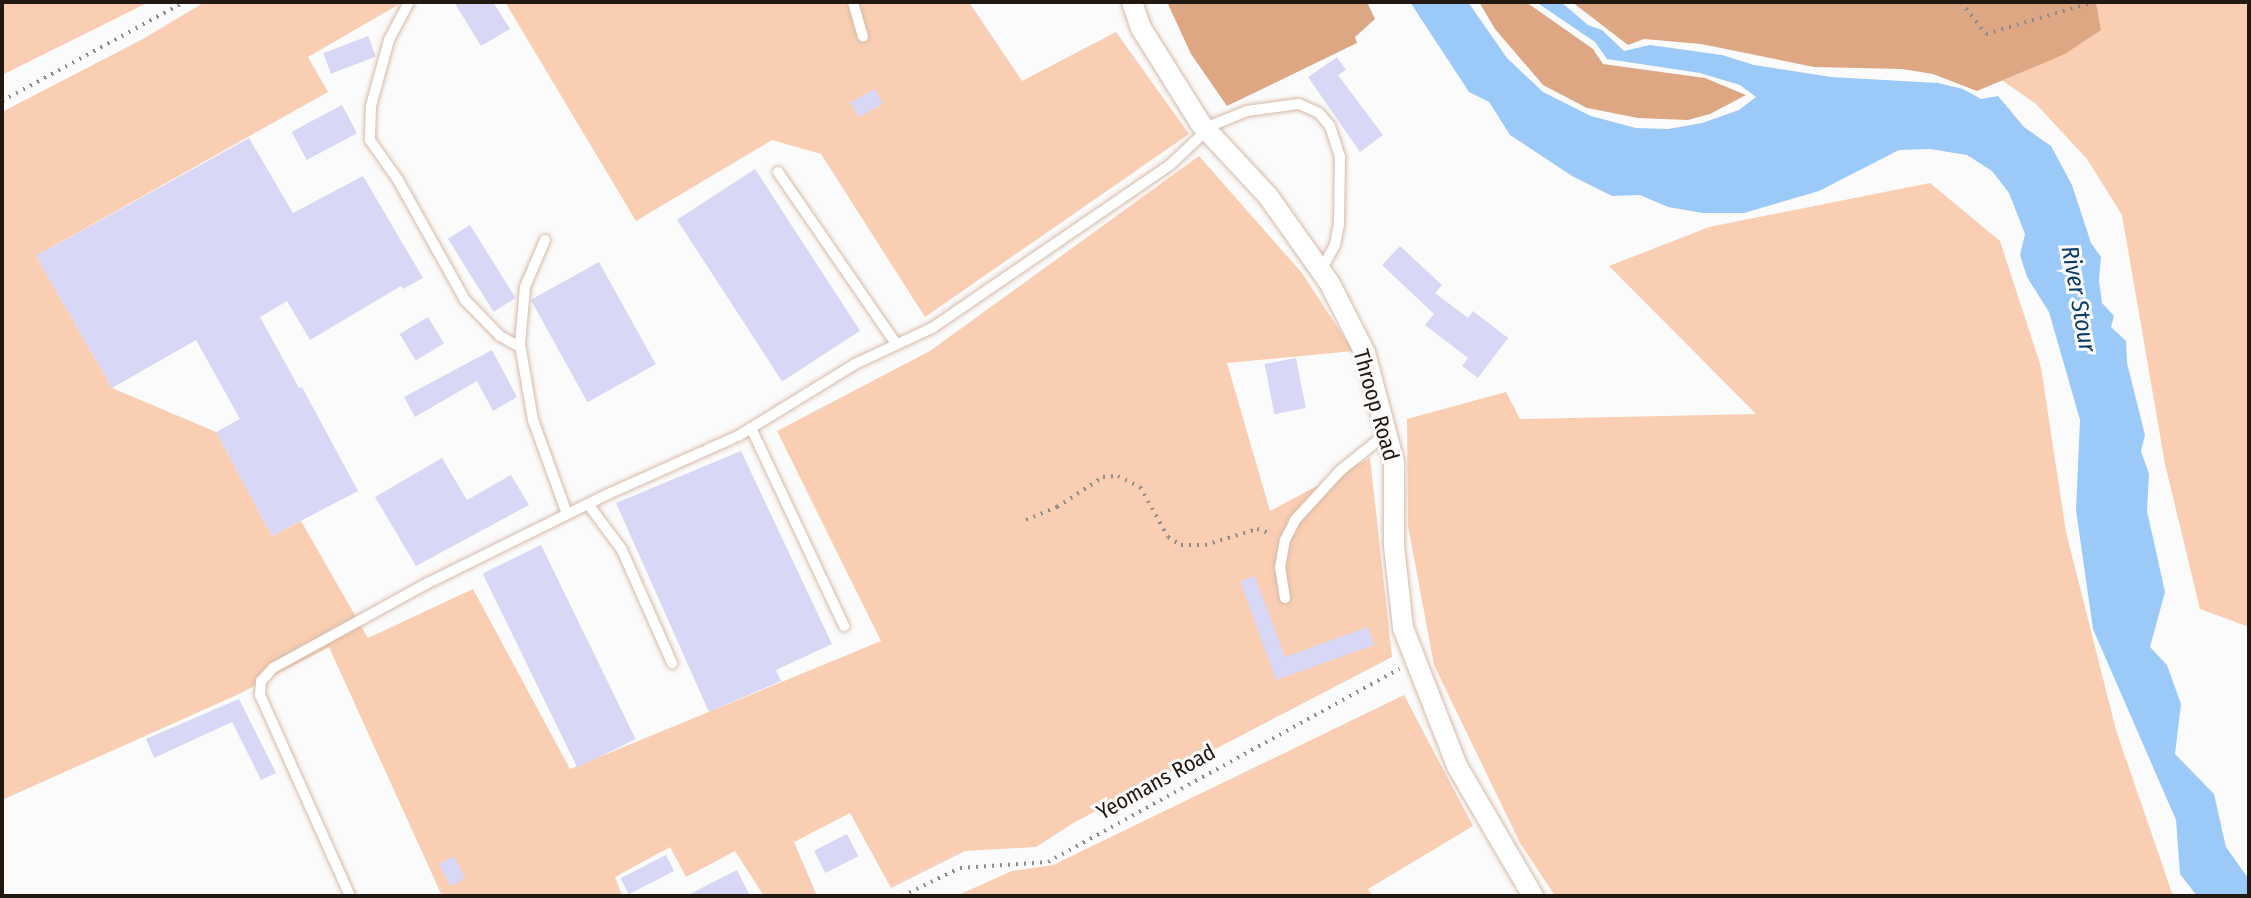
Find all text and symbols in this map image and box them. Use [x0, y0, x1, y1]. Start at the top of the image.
water label: River Stour [2055, 244, 2101, 354]
street label: Throop Road [1348, 346, 1404, 464]
street label: Yeomans Road [1092, 739, 1220, 825]

